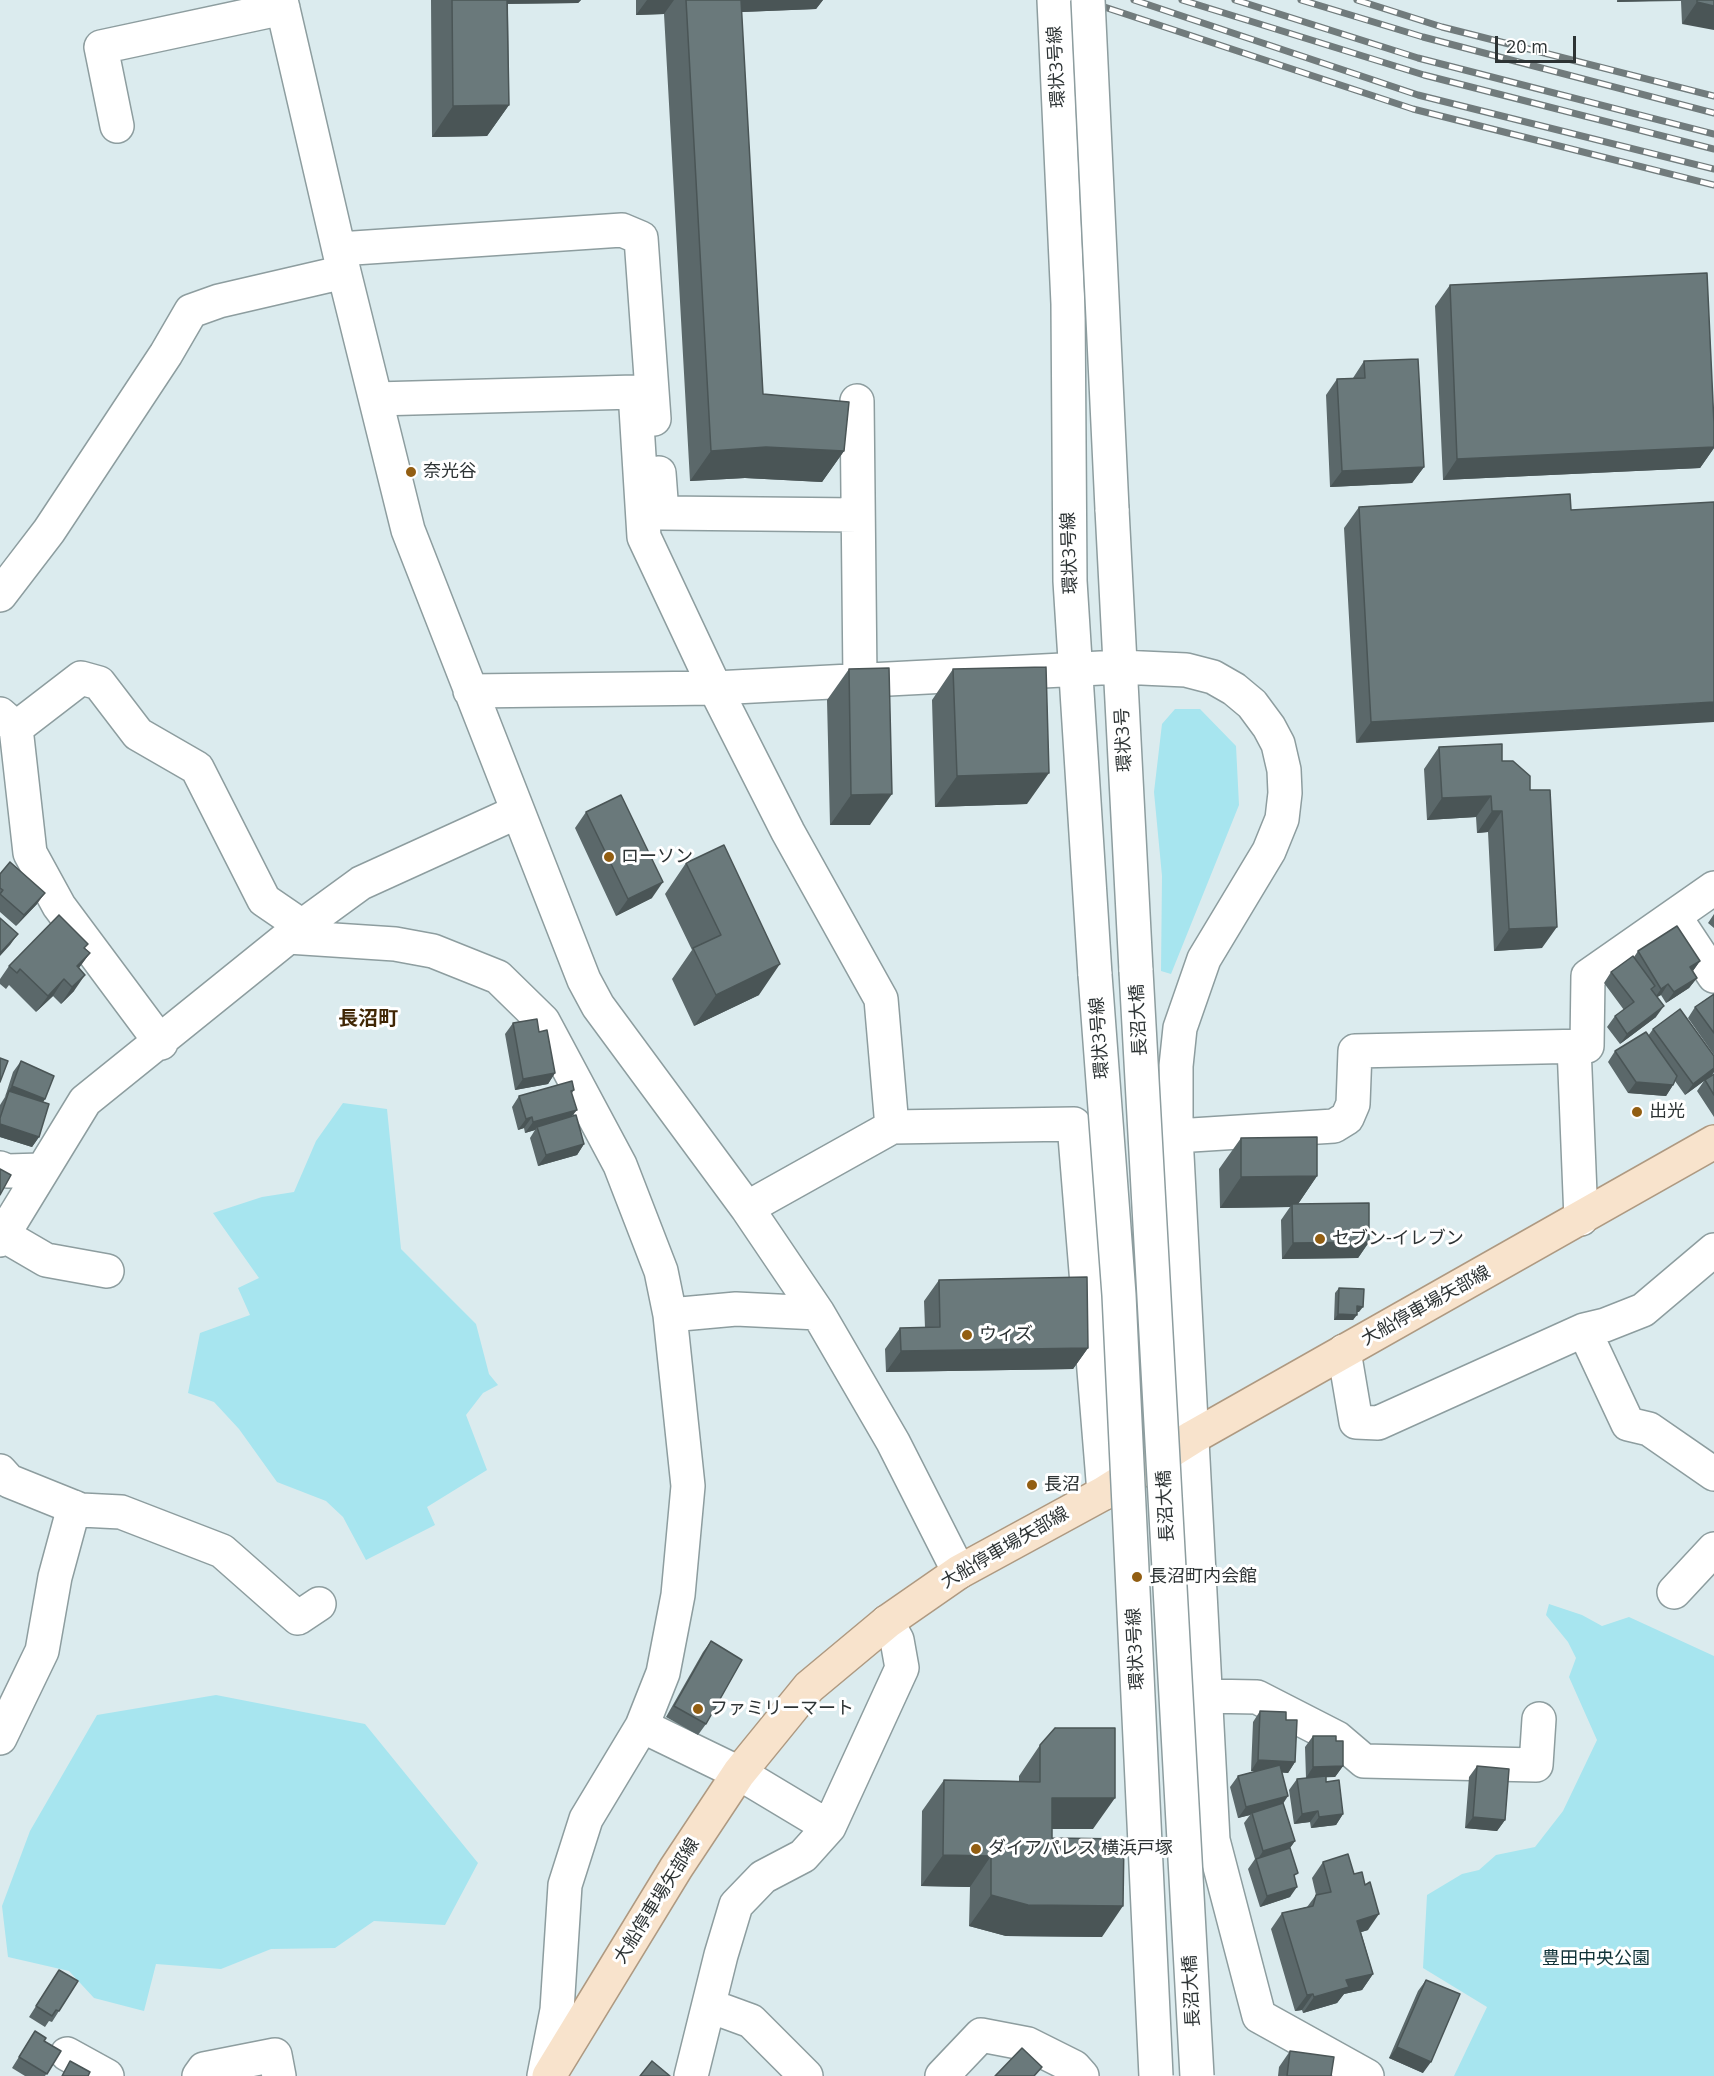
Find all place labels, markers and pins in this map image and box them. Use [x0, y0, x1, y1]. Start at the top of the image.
place label: 奈光谷 [423, 461, 477, 483]
marker: 奈光谷 [404, 465, 418, 479]
place label: ローソン [621, 846, 693, 868]
marker: ローソン [602, 850, 616, 864]
place label: 出光 [1649, 1101, 1685, 1123]
marker: 出光 [1630, 1105, 1644, 1119]
place label: セブン-イレブン [1332, 1228, 1464, 1250]
marker: セブン-イレブン [1313, 1232, 1327, 1246]
place label: ウィズ [979, 1324, 1033, 1346]
marker: ウィズ [960, 1328, 974, 1342]
place label: 長沼 [1044, 1474, 1080, 1496]
marker: 長沼 [1025, 1478, 1039, 1492]
place label: 長沼町内会館 [1149, 1566, 1257, 1588]
marker: 長沼町内会館 [1130, 1570, 1144, 1584]
place label: ファミリーマート [710, 1698, 854, 1720]
marker: ファミリーマート [691, 1702, 705, 1716]
place label: ダイアパレス 横浜戸塚 [988, 1838, 1173, 1860]
marker: ダイアパレス 横浜戸塚 [969, 1842, 983, 1856]

